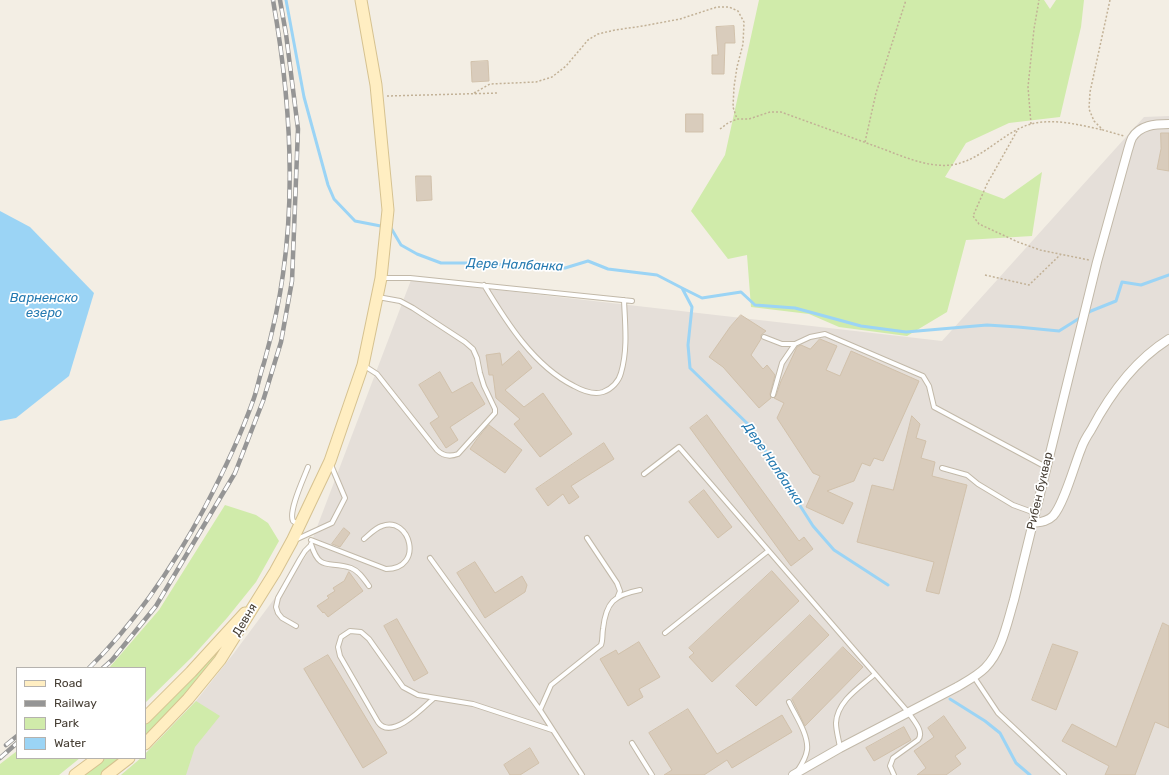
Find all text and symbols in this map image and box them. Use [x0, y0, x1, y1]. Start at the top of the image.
water label: Дере Налбанка [466, 256, 564, 274]
water label: Варненско езеро [10, 290, 78, 321]
water label: Дере Налбанка [739, 420, 807, 508]
street label: Рибен буквар [1024, 451, 1056, 531]
street label: Девня [230, 601, 260, 639]
legend [16, 667, 146, 759]
text: Road [54, 676, 82, 690]
text: Railway [54, 696, 97, 710]
text: Park [54, 716, 79, 730]
text: Water [54, 736, 86, 750]

